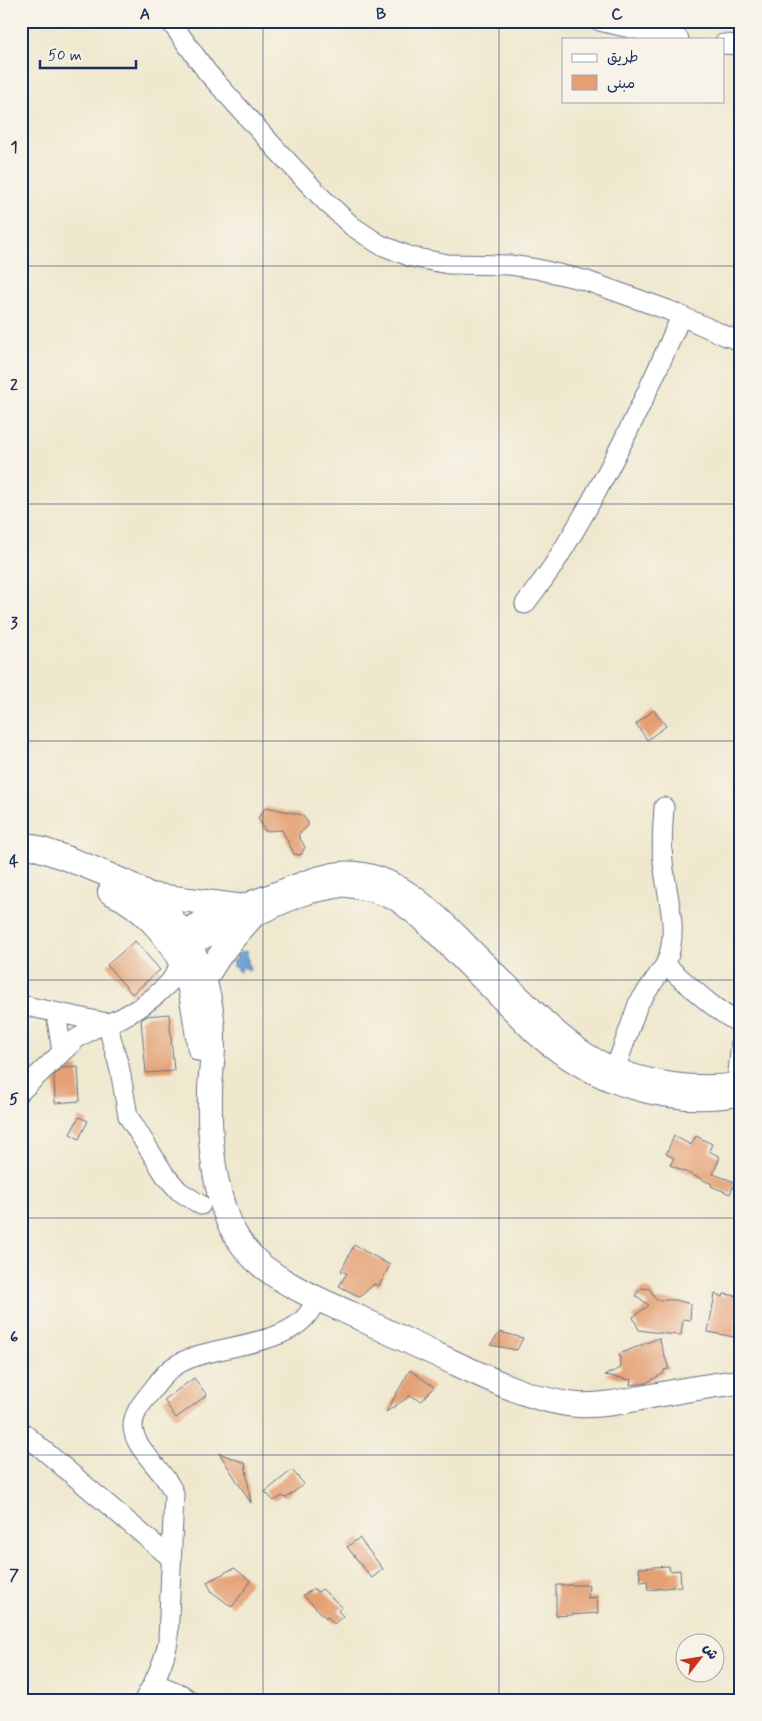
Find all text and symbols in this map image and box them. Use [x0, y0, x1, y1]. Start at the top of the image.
text: A [140, 4, 150, 25]
text: B [376, 4, 386, 25]
text: C [611, 4, 623, 25]
scale bar [40, 38, 136, 70]
legend [562, 38, 724, 102]
text: 50 m [48, 46, 82, 66]
text: طريق [607, 48, 639, 68]
text: مبنى [607, 74, 635, 94]
text: 1 [10, 137, 18, 158]
text: 2 [10, 375, 18, 396]
text: 3 [10, 613, 18, 634]
text: 4 [9, 851, 19, 872]
text: 5 [9, 1089, 19, 1110]
text: 6 [10, 1327, 18, 1348]
text: 7 [9, 1565, 19, 1586]
north arrow [674, 1634, 724, 1684]
text: ش [699, 1641, 722, 1663]

